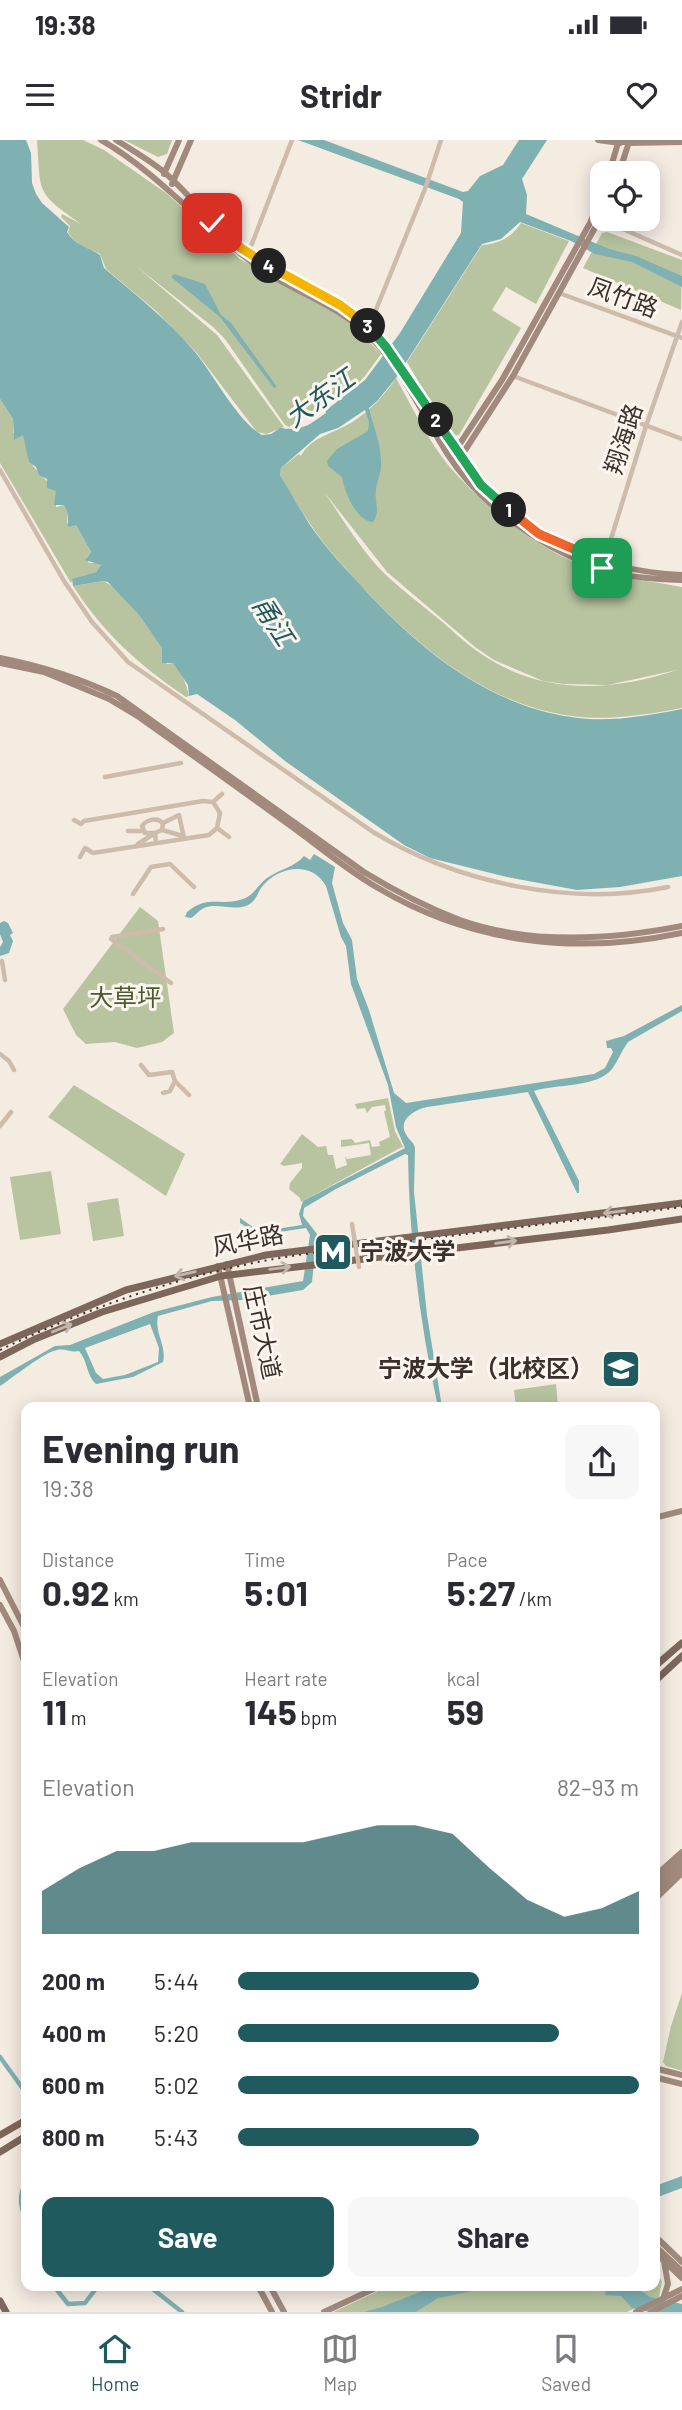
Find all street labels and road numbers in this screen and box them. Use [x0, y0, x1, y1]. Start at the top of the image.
street label: 凤竹路 [585, 271, 662, 323]
street label: 翔海路 [598, 400, 647, 477]
street label: 风华路 [210, 1218, 286, 1261]
street label: 庄市大道 [239, 1282, 288, 1382]

